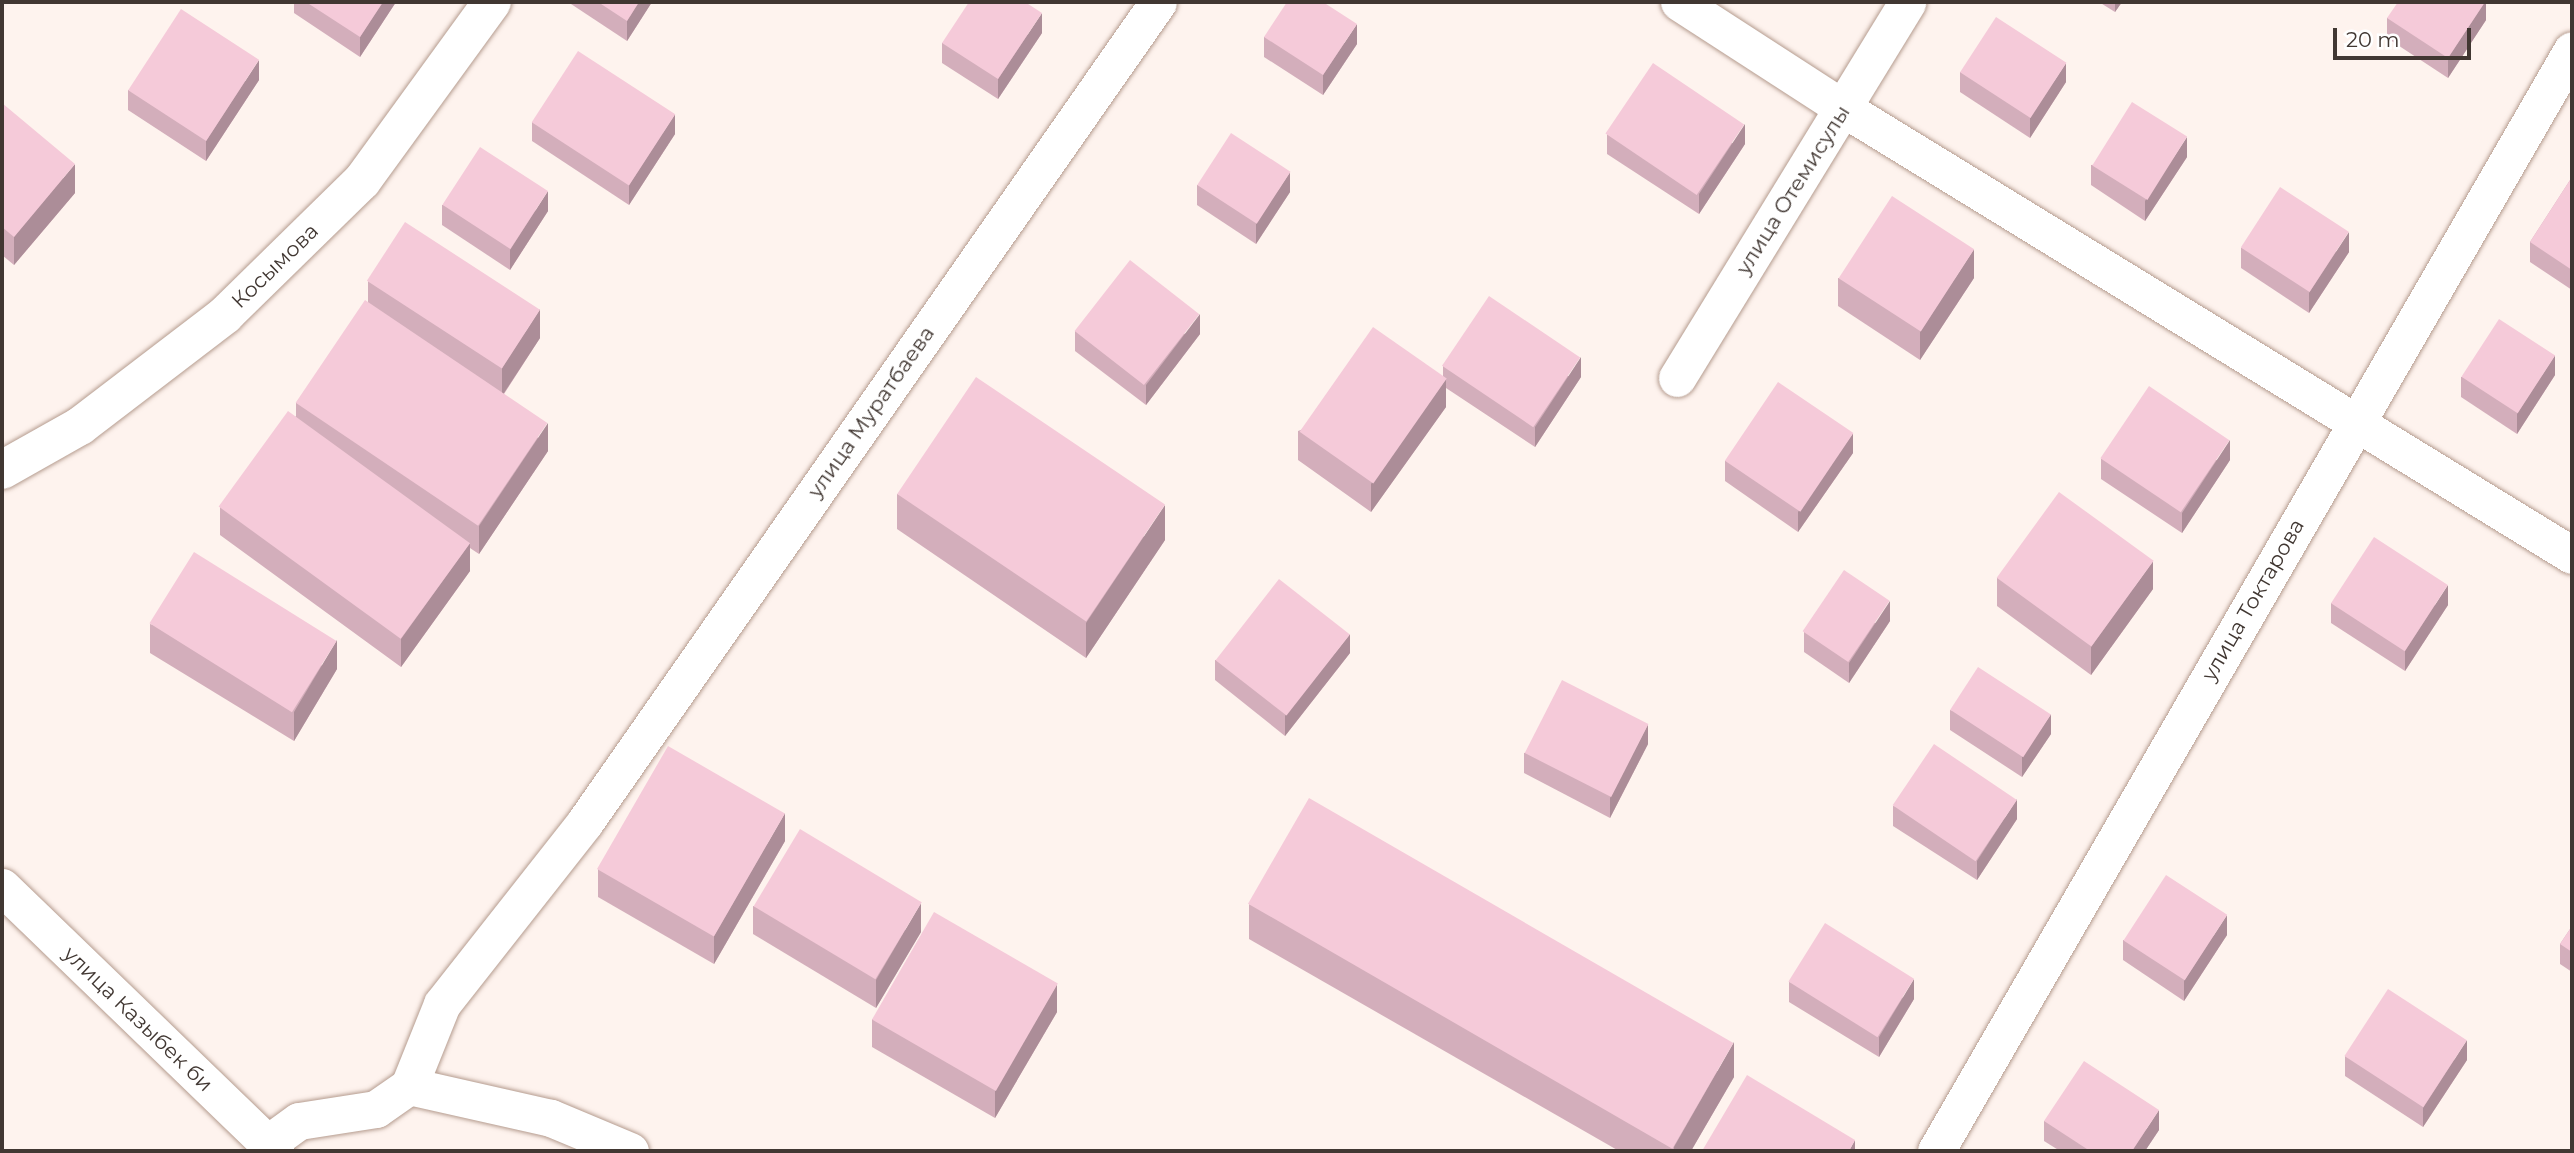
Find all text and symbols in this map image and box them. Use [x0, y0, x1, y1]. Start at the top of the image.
scale bar [2336, 14, 2474, 58]
text: 20 m [2346, 27, 2400, 52]
street label: улица Отемисулы [1731, 101, 1855, 279]
street label: Косымова [226, 218, 324, 314]
street label: улица Муратбаева [802, 321, 940, 503]
street label: улица Токтарова [2196, 515, 2310, 685]
street label: улица Казыбек би [58, 941, 218, 1097]

